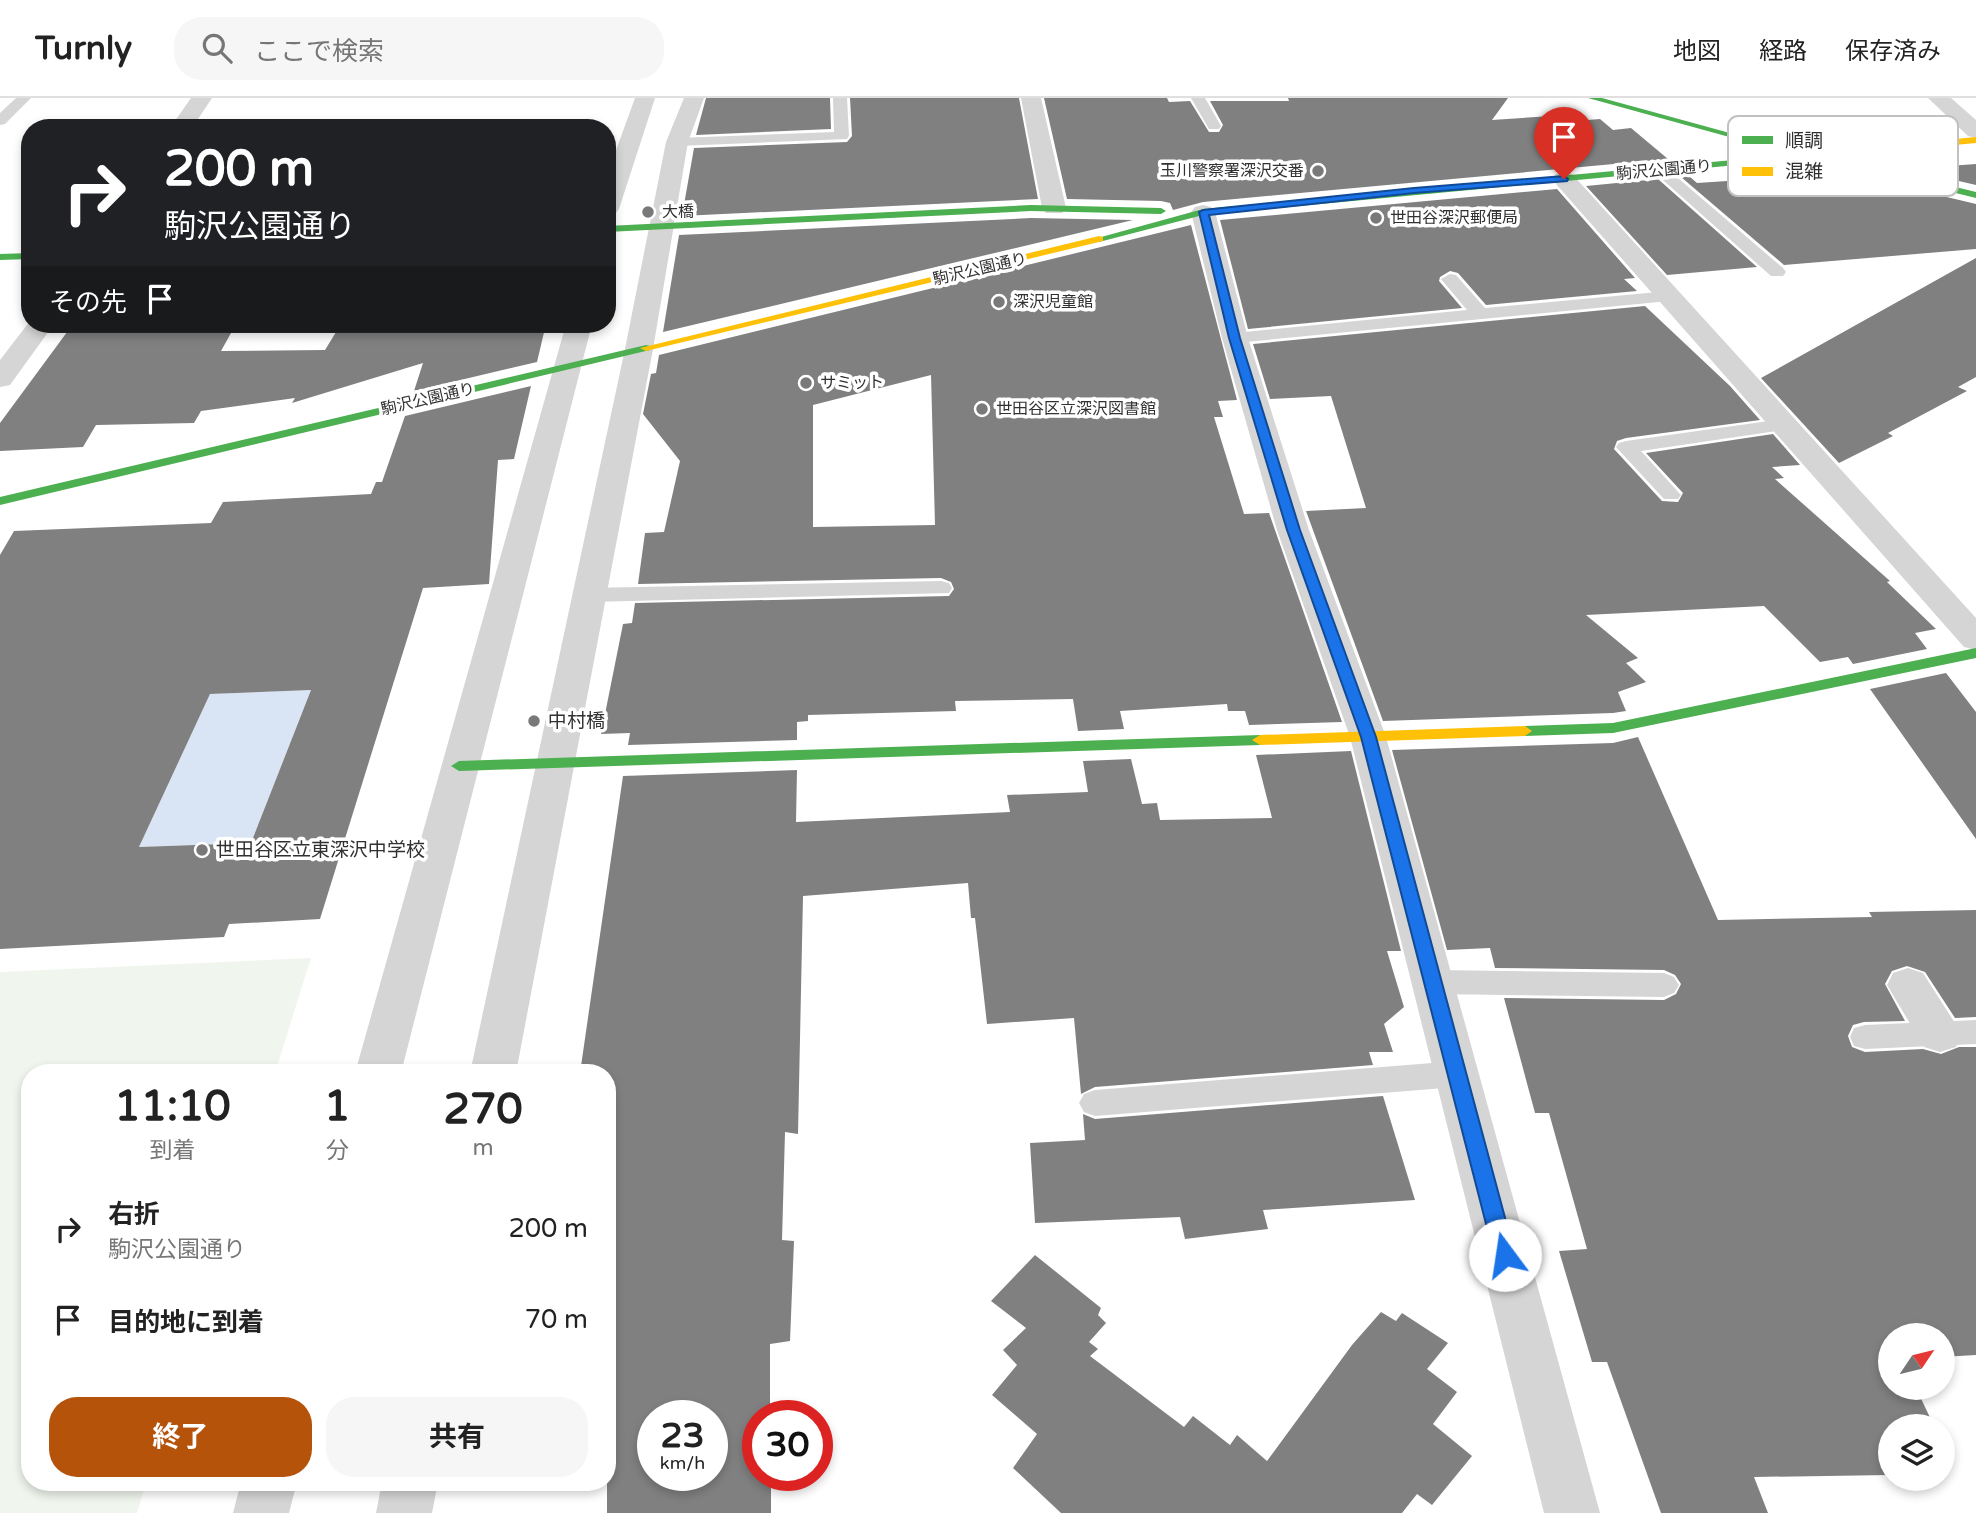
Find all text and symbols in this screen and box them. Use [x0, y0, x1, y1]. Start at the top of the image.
search box [174, 17, 664, 80]
text: Turnly [35, 29, 132, 68]
icon: search [198, 29, 236, 67]
text: ここで検索 [254, 36, 384, 67]
text: 地図 [1673, 37, 1721, 66]
text: 経路 [1759, 37, 1807, 66]
text: 保存済み [1845, 37, 1941, 66]
pin [1534, 107, 1594, 179]
legend [1728, 116, 1958, 196]
icon: arrive [1545, 118, 1583, 156]
text: 順調 [1785, 130, 1823, 152]
text: 200 m [164, 140, 314, 199]
icon: right [49, 147, 140, 238]
street label: 駒沢公園通り [1615, 156, 1713, 184]
place label: 玉川警察署深沢交番 [1160, 161, 1304, 181]
text: 混雑 [1785, 161, 1823, 183]
marker: 玉川警察署深沢交番 [1310, 163, 1326, 179]
place label: 大橋 [662, 202, 694, 222]
marker: 大橋 [640, 204, 656, 220]
text: 駒沢公園通り [164, 208, 356, 246]
place label: 世田谷深沢郵便局 [1390, 208, 1518, 228]
marker: 世田谷深沢郵便局 [1368, 210, 1384, 226]
street label: 駒沢公園通り [931, 248, 1029, 290]
icon: arrive [141, 280, 179, 318]
text: その先 [49, 287, 127, 318]
place label: 深沢児童館 [1013, 292, 1093, 312]
marker: 深沢児童館 [991, 294, 1007, 310]
place label: サミット [820, 373, 884, 393]
marker: サミット [798, 375, 814, 391]
street label: 駒沢公園通り [379, 378, 477, 420]
place label: 世田谷区立深沢図書館 [996, 399, 1156, 419]
marker: 世田谷区立深沢図書館 [974, 401, 990, 417]
place label: 中村橋 [548, 710, 605, 732]
marker: 中村橋 [526, 713, 542, 729]
place label: 世田谷区立東深沢中学校 [216, 839, 425, 861]
marker: 世田谷区立東深沢中学校 [194, 842, 210, 858]
text: 11:10 [114, 1081, 231, 1132]
text: 1 [324, 1081, 350, 1132]
text: 270 [444, 1084, 523, 1135]
text: m [473, 1134, 494, 1162]
text: 到着 [149, 1137, 195, 1165]
text: 分 [326, 1137, 349, 1165]
text: 右折 [108, 1199, 160, 1230]
icon: right [49, 1210, 87, 1248]
text: 200 m [508, 1213, 588, 1244]
position arrow [1468, 1218, 1542, 1292]
text: 駒沢公園通り [108, 1236, 246, 1264]
icon: arrive [49, 1301, 87, 1339]
text: 70 m [525, 1304, 588, 1335]
text: 目的地に到着 [108, 1307, 264, 1338]
north arrow [1878, 1323, 1955, 1400]
map controls [1878, 1323, 1955, 1491]
button: 終了 [49, 1397, 312, 1477]
button: 共有 [326, 1397, 588, 1477]
speed limit sign: 30 [742, 1400, 833, 1491]
button: layers [1878, 1414, 1955, 1491]
text: 23 [661, 1415, 704, 1457]
text: km/h [660, 1452, 705, 1474]

